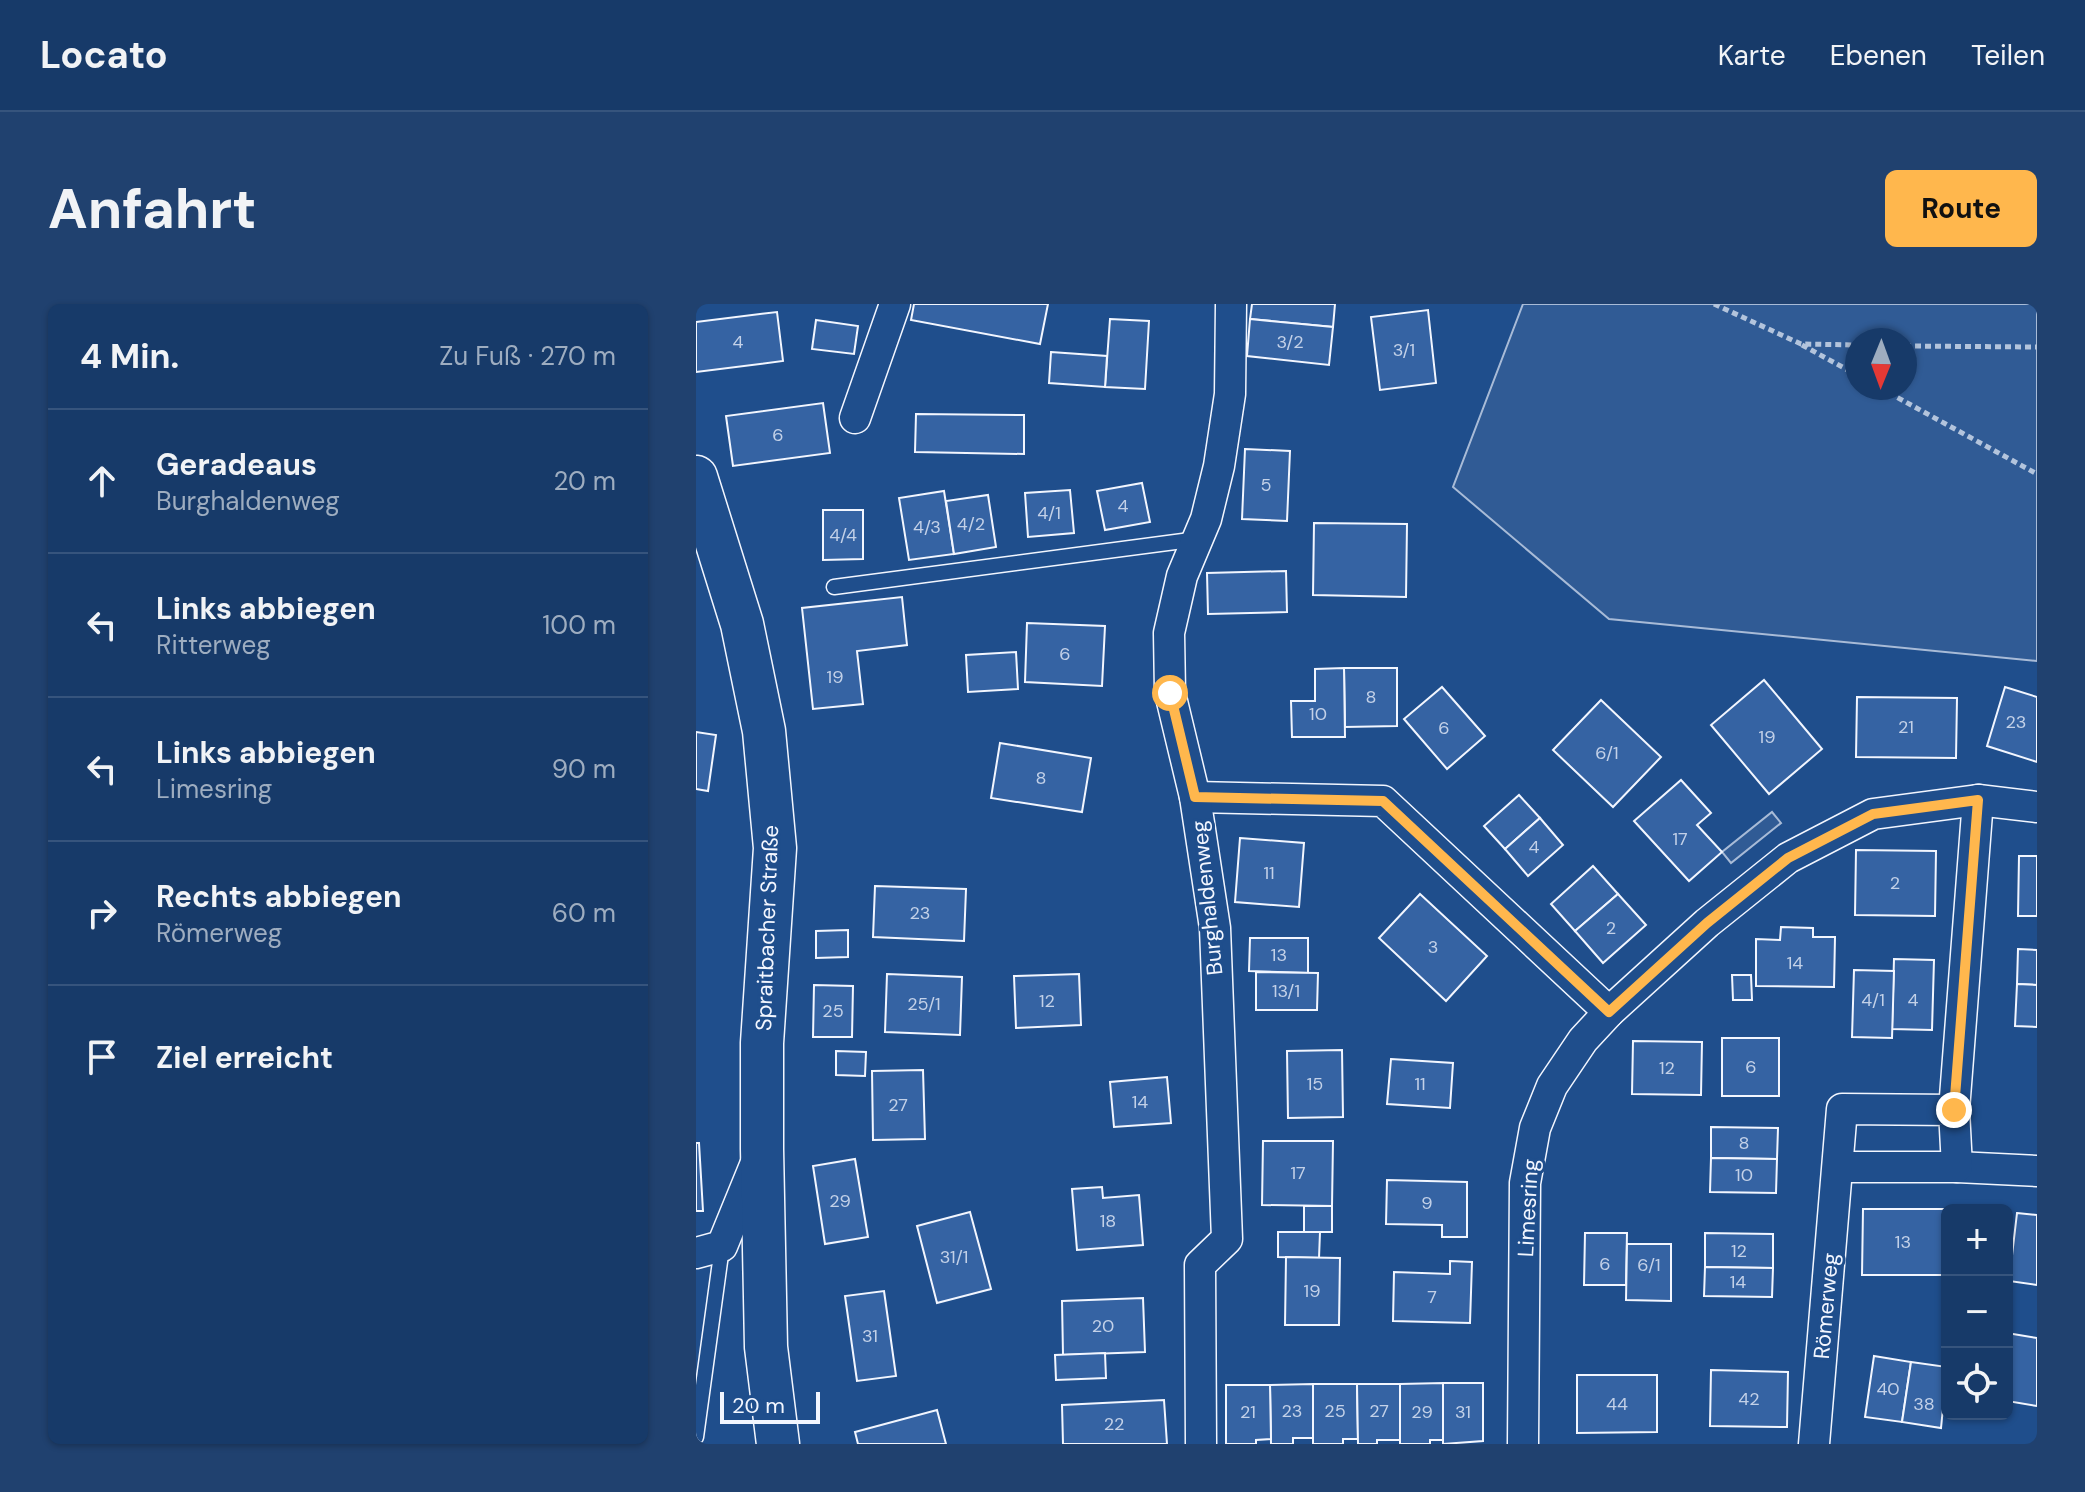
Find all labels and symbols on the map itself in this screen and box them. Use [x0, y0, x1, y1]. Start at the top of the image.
north arrow [1845, 328, 1917, 400]
house number: 4 [733, 330, 744, 354]
house number: 3/2 [1276, 330, 1304, 354]
house number: 3/1 [1393, 338, 1415, 362]
house number: 6 [772, 423, 784, 447]
house number: 5 [1261, 473, 1271, 497]
house number: 4 [1118, 494, 1129, 518]
house number: 4/1 [1037, 501, 1061, 525]
house number: 4/2 [957, 512, 985, 536]
house number: 4/3 [913, 515, 941, 539]
house number: 4/4 [829, 523, 857, 547]
house number: 6 [1059, 642, 1071, 666]
house number: 19 [827, 665, 843, 689]
route start [1152, 675, 1188, 711]
house number: 8 [1366, 685, 1376, 709]
house number: 10 [1309, 702, 1327, 726]
house number: 23 [2005, 710, 2027, 734]
house number: 21 [1898, 715, 1914, 739]
house number: 6 [1438, 716, 1450, 740]
house number: 19 [1759, 725, 1775, 749]
house number: 6/1 [1595, 741, 1619, 765]
house number: 8 [1036, 766, 1046, 790]
street label: Burghaldenweg [1184, 819, 1230, 977]
street label: Spraitbacher Straße [749, 824, 785, 1032]
house number: 17 [1672, 827, 1688, 851]
house number: 4 [1529, 835, 1540, 859]
house number: 11 [1263, 861, 1275, 885]
house number: 2 [1890, 871, 1900, 895]
house number: 23 [909, 901, 931, 925]
house number: 2 [1606, 916, 1616, 940]
house number: 3 [1428, 935, 1438, 959]
house number: 13 [1271, 943, 1287, 967]
house number: 14 [1787, 951, 1803, 975]
house number: 13/1 [1272, 979, 1300, 1003]
house number: 4/1 [1861, 988, 1885, 1012]
house number: 4 [1908, 988, 1919, 1012]
house number: 12 [1039, 989, 1055, 1013]
house number: 25/1 [907, 992, 941, 1016]
house number: 25 [822, 999, 844, 1023]
house number: 6 [1745, 1055, 1757, 1079]
house number: 12 [1659, 1056, 1675, 1080]
house number: 15 [1307, 1072, 1323, 1096]
house number: 11 [1414, 1072, 1426, 1096]
house number: 14 [1132, 1090, 1148, 1114]
route end [1936, 1092, 1972, 1128]
house number: 27 [888, 1093, 908, 1117]
house number: 8 [1739, 1131, 1749, 1155]
street label: Limesring [1511, 1158, 1545, 1258]
house number: 17 [1290, 1161, 1306, 1185]
house number: 10 [1735, 1163, 1753, 1187]
house number: 29 [829, 1189, 851, 1213]
house number: 9 [1421, 1191, 1433, 1215]
house number: 18 [1100, 1209, 1116, 1233]
house number: 13 [1895, 1230, 1911, 1254]
house number: 12 [1731, 1239, 1747, 1263]
house number: 31/1 [940, 1245, 968, 1269]
house number: 6 [1599, 1252, 1611, 1276]
street label: Römerweg [1807, 1252, 1845, 1360]
house number: 6/1 [1637, 1253, 1661, 1277]
house number: 14 [1730, 1270, 1746, 1294]
house number: 19 [1304, 1279, 1320, 1303]
house number: 7 [1427, 1285, 1437, 1309]
house number: 20 [1092, 1314, 1114, 1338]
house number: 31 [862, 1324, 878, 1348]
house number: 40 [1876, 1377, 1900, 1401]
house number: 42 [1738, 1387, 1760, 1411]
scale bar [720, 1388, 820, 1424]
house number: 44 [1606, 1392, 1628, 1416]
house number: 38 [1913, 1392, 1935, 1416]
house number: 23 [1281, 1399, 1303, 1423]
house number: 25 [1324, 1399, 1346, 1423]
house number: 27 [1369, 1399, 1389, 1423]
house number: 21 [1240, 1400, 1256, 1424]
house number: 29 [1411, 1400, 1433, 1424]
house number: 31 [1455, 1400, 1471, 1424]
house number: 22 [1104, 1412, 1124, 1436]

